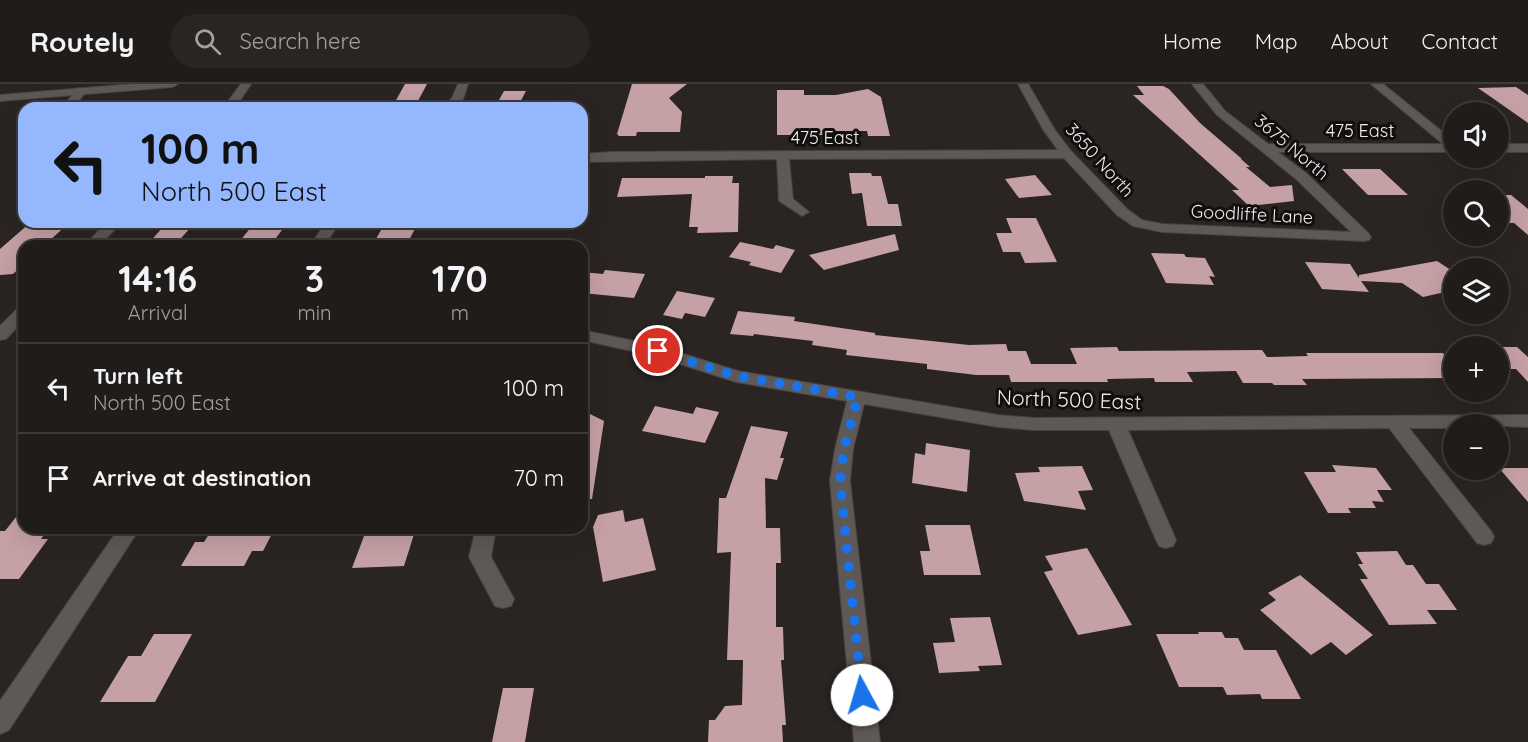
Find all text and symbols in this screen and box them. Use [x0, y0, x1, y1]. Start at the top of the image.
search box [170, 14, 590, 68]
text: Routely [30, 24, 134, 59]
icon: search [191, 25, 224, 58]
text: Search here [239, 27, 361, 55]
text: Home [1163, 28, 1222, 54]
text: Map [1255, 28, 1298, 54]
text: About [1331, 28, 1389, 54]
text: Contact [1422, 28, 1498, 54]
map controls [1443, 102, 1509, 480]
button: sound [1443, 102, 1509, 168]
street label: 3675 North [1250, 109, 1334, 185]
street label: 3650 North [1061, 118, 1139, 202]
street label: 475 East [1326, 119, 1394, 142]
text: 100 m [141, 122, 259, 175]
icon: left [42, 126, 120, 204]
street label: 475 East [791, 126, 859, 149]
text: North 500 East [141, 174, 327, 208]
button: search [1443, 180, 1509, 246]
street label: Goodliffe Lane [1190, 199, 1314, 229]
text: 14:16 [118, 256, 197, 301]
text: 3 [305, 256, 324, 301]
text: 170 [432, 256, 488, 301]
button: layers [1443, 258, 1509, 324]
text: Arrival [128, 300, 188, 325]
text: min [297, 300, 332, 325]
text: m [451, 300, 469, 325]
pin [632, 325, 683, 376]
icon: arrive [641, 334, 674, 367]
button: + [1443, 336, 1509, 402]
text: Turn left [93, 362, 183, 390]
icon: left [42, 372, 75, 405]
text: 100 m [504, 374, 564, 402]
street label: North 500 East [996, 383, 1142, 415]
text: North 500 East [93, 390, 231, 415]
button: − [1443, 414, 1509, 480]
icon: arrive [42, 462, 75, 495]
text: Arrive at destination [93, 464, 311, 492]
text: 70 m [514, 464, 564, 492]
position arrow [830, 663, 894, 727]

